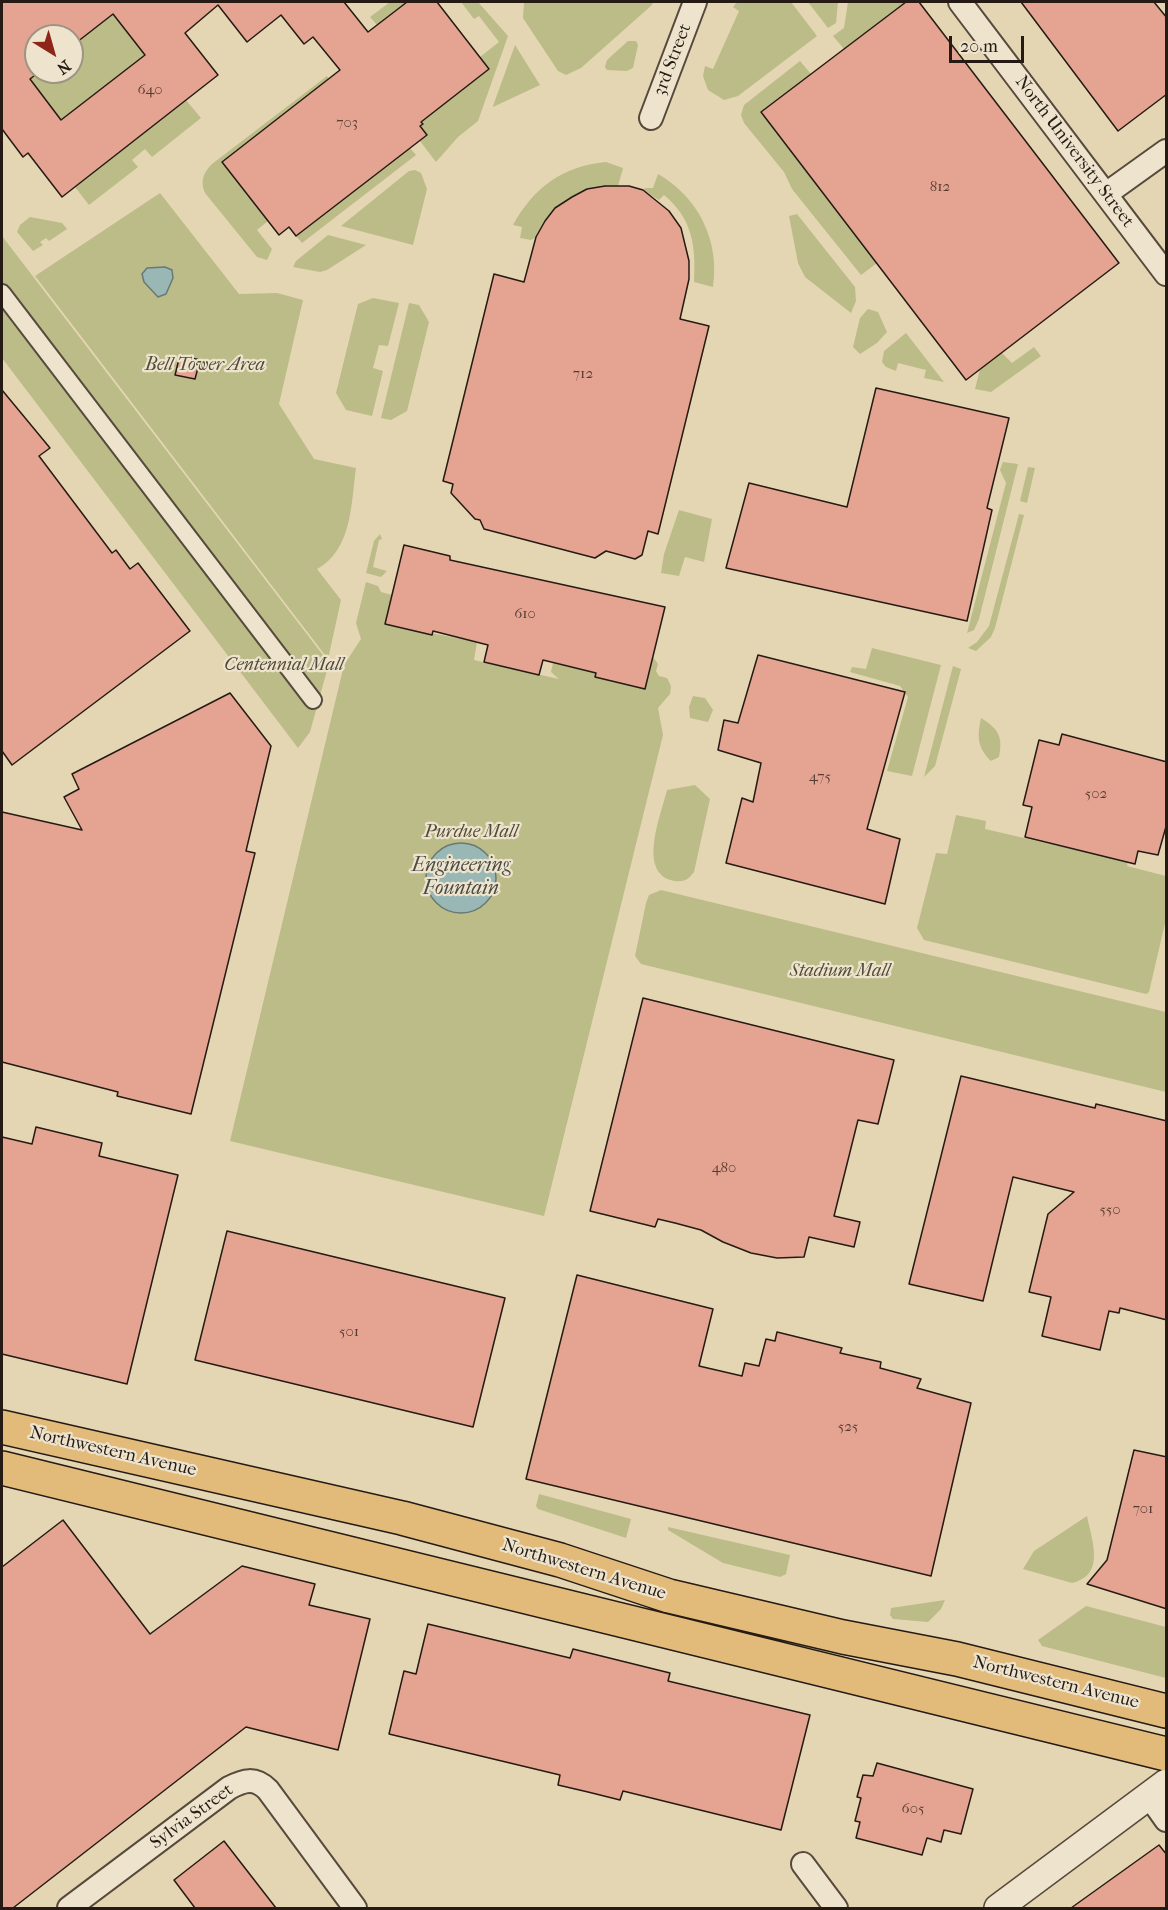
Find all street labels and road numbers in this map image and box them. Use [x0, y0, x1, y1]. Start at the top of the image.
street label: 3rd Street [649, 21, 697, 99]
street label: North University Street [1010, 72, 1138, 232]
street label: Northwestern Avenue [28, 1422, 198, 1482]
street label: Northwestern Avenue [499, 1535, 669, 1605]
street label: Northwestern Avenue [971, 1652, 1141, 1714]
street label: Sylvia Street [146, 1780, 238, 1854]

